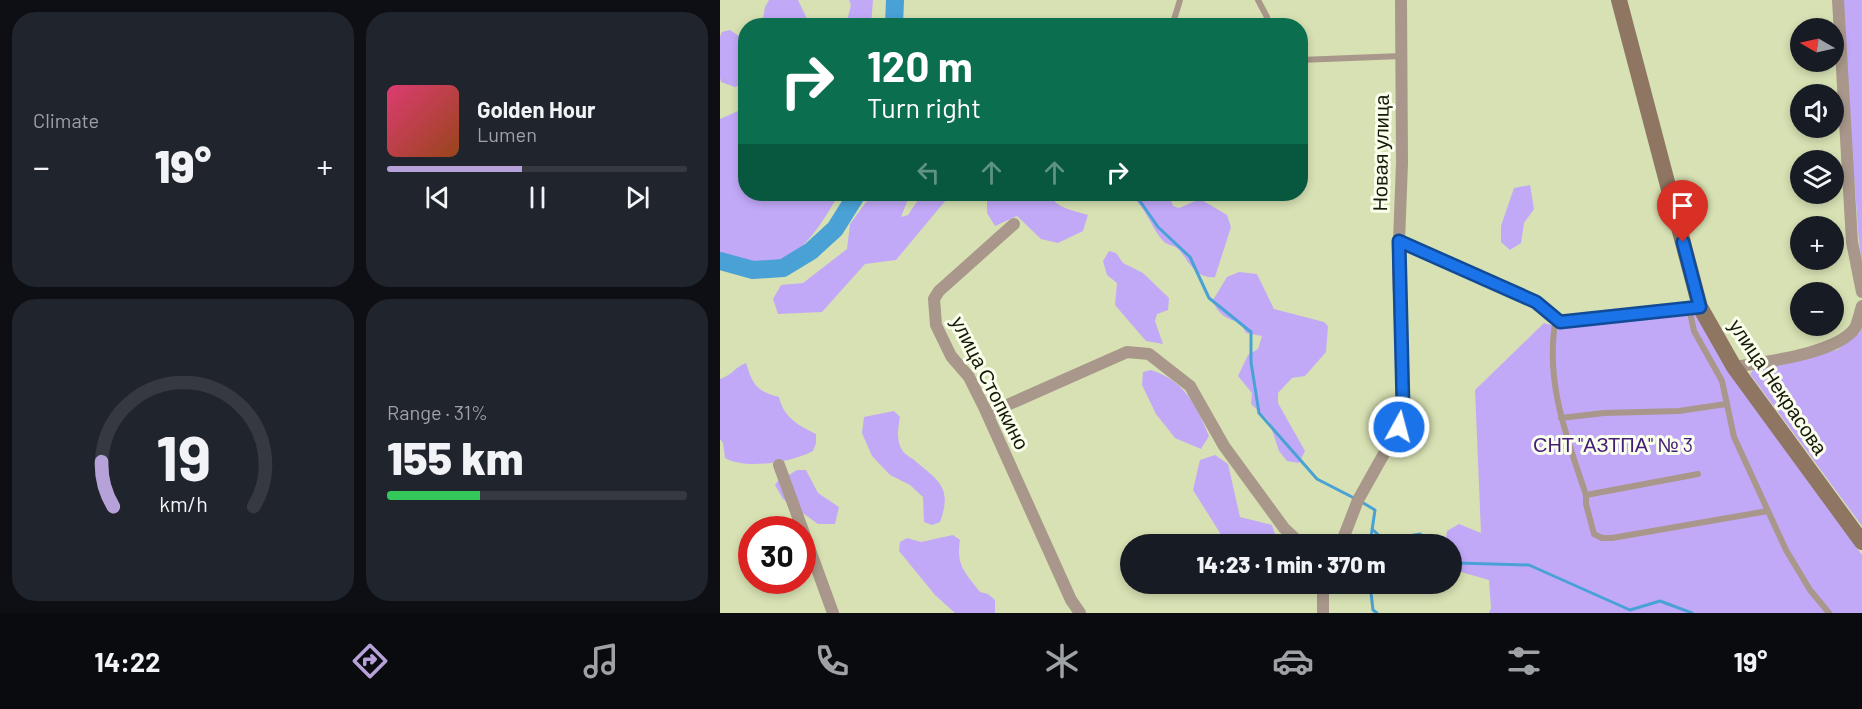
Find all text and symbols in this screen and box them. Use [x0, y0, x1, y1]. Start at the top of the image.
north arrow [1790, 18, 1844, 72]
map controls [1790, 18, 1844, 336]
text: 120 m [867, 40, 973, 90]
icon: right [768, 42, 846, 120]
button: sound [1790, 84, 1844, 138]
text: Turn right [867, 91, 981, 123]
street label: Новая улица [1367, 93, 1393, 212]
text: Golden Hour [477, 96, 595, 122]
text: Climate [33, 108, 99, 132]
text: Lumen [477, 122, 537, 146]
text: 19° [155, 138, 211, 192]
text: − [33, 146, 50, 186]
text: + [317, 146, 333, 186]
button: layers [1790, 150, 1844, 204]
icon: left [912, 156, 945, 189]
icon: ahead [975, 156, 1008, 189]
icon: ahead [1038, 156, 1071, 189]
icon: right [1101, 156, 1134, 189]
pin [1657, 180, 1708, 242]
icon: previous [421, 181, 454, 214]
icon: pause [521, 181, 554, 214]
icon: next [621, 181, 654, 214]
icon: arrive [1666, 189, 1699, 222]
button: + [1790, 216, 1844, 270]
button: − [1790, 282, 1844, 336]
street label: улица Стопкино [947, 312, 1035, 453]
street label: улица Некрасова [1725, 314, 1834, 460]
position arrow [1367, 395, 1431, 459]
text: Range · 31% [387, 400, 488, 424]
text: 19 [155, 419, 211, 493]
text: 155 km [387, 430, 524, 484]
park label: СНТ "АЗТПА" № 3 [1533, 432, 1693, 456]
text: km/h [159, 491, 207, 516]
speed limit sign: 30 [738, 516, 816, 594]
text: 14:23 · 1 min · 370 m [1196, 551, 1386, 577]
icon: directions [349, 640, 391, 682]
icon: music [580, 640, 622, 682]
icon: phone [811, 640, 853, 682]
icon: climate [1041, 640, 1083, 682]
icon: car [1272, 640, 1314, 682]
icon: filters [1503, 640, 1545, 682]
text: 14:22 [94, 645, 160, 677]
text: 19° [1733, 645, 1768, 677]

